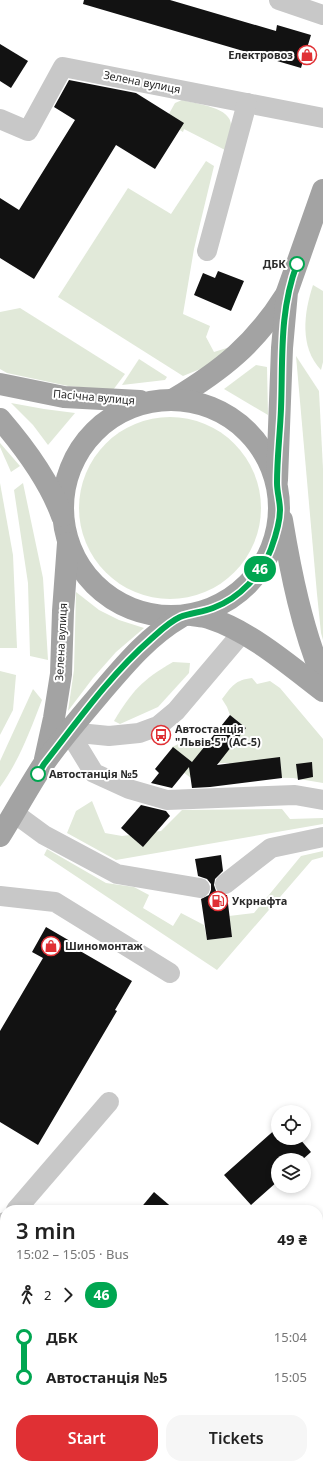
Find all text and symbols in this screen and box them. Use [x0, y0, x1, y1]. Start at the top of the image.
shop icon: Електровоз [296, 44, 318, 66]
place label: Електровоз [228, 47, 293, 62]
street label: Зелена вулиця [102, 67, 182, 96]
place label: ДБК [263, 256, 286, 271]
marker: ДБК [289, 256, 305, 272]
street label: Пасічна вулиця [52, 385, 136, 408]
line badge: 46 [242, 556, 278, 582]
text: 46 [252, 559, 268, 578]
street label: Зелена вулиця [51, 603, 70, 681]
place label: Автостанція "Львів-5" (АС-5) [175, 721, 261, 749]
bus stop icon: Автостанція "Львів-5" (АС-5) [150, 724, 172, 746]
marker: Автостанція №5 [30, 766, 46, 782]
place label: Автостанція №5 [49, 766, 138, 781]
fuel station icon: Укрнафта [207, 890, 229, 912]
place label: Укрнафта [232, 893, 287, 908]
shop icon: Шиномонтаж [40, 935, 62, 957]
place label: Шиномонтаж [65, 938, 143, 953]
map controls [271, 1105, 311, 1193]
button: locate [271, 1105, 311, 1145]
button: layers [271, 1153, 311, 1193]
text: 3 min [16, 1215, 76, 1245]
text: 49 ₴ [277, 1229, 307, 1249]
text: 15:02 – 15:05 · Bus [16, 1245, 129, 1263]
icon: walk [16, 1284, 38, 1306]
icon: forward [57, 1284, 79, 1306]
text: 46 [93, 1285, 109, 1304]
text: 2 [44, 1286, 51, 1304]
text: ДБК [46, 1327, 78, 1347]
text: 15:04 [274, 1328, 307, 1346]
text: Автостанція №5 [46, 1367, 167, 1387]
text: 15:05 [274, 1368, 307, 1386]
button: Start [16, 1415, 158, 1461]
button: Tickets [166, 1415, 307, 1461]

